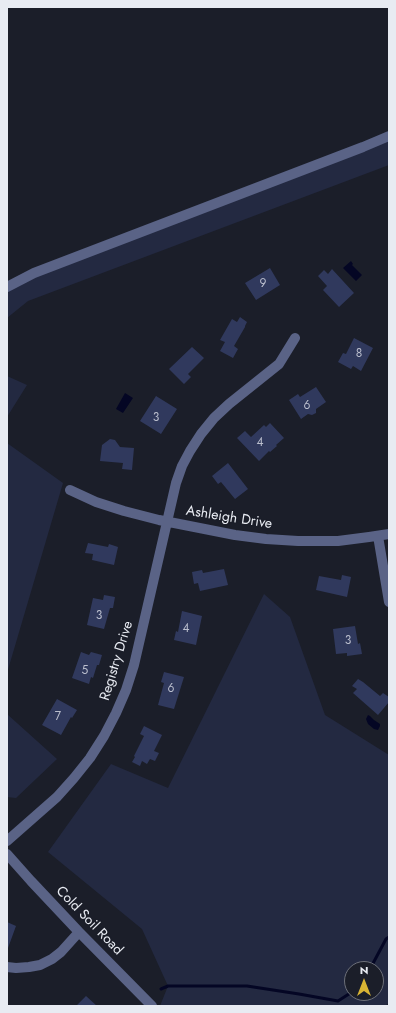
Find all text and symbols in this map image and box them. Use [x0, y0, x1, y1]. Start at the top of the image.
house number: 9 [260, 277, 266, 291]
house number: 8 [356, 347, 362, 361]
house number: 6 [304, 399, 310, 413]
house number: 3 [153, 411, 159, 425]
house number: 4 [257, 436, 263, 450]
street label: Ashleigh Drive [185, 503, 273, 533]
house number: 3 [96, 609, 102, 623]
street label: Registry Drive [97, 619, 137, 703]
house number: 4 [183, 622, 189, 636]
house number: 3 [345, 634, 351, 648]
house number: 5 [82, 664, 88, 678]
house number: 6 [168, 682, 174, 696]
house number: 7 [55, 710, 61, 724]
street label: Cold Soil Road [52, 883, 126, 959]
north arrow [344, 961, 384, 1001]
text: N [360, 962, 368, 978]

